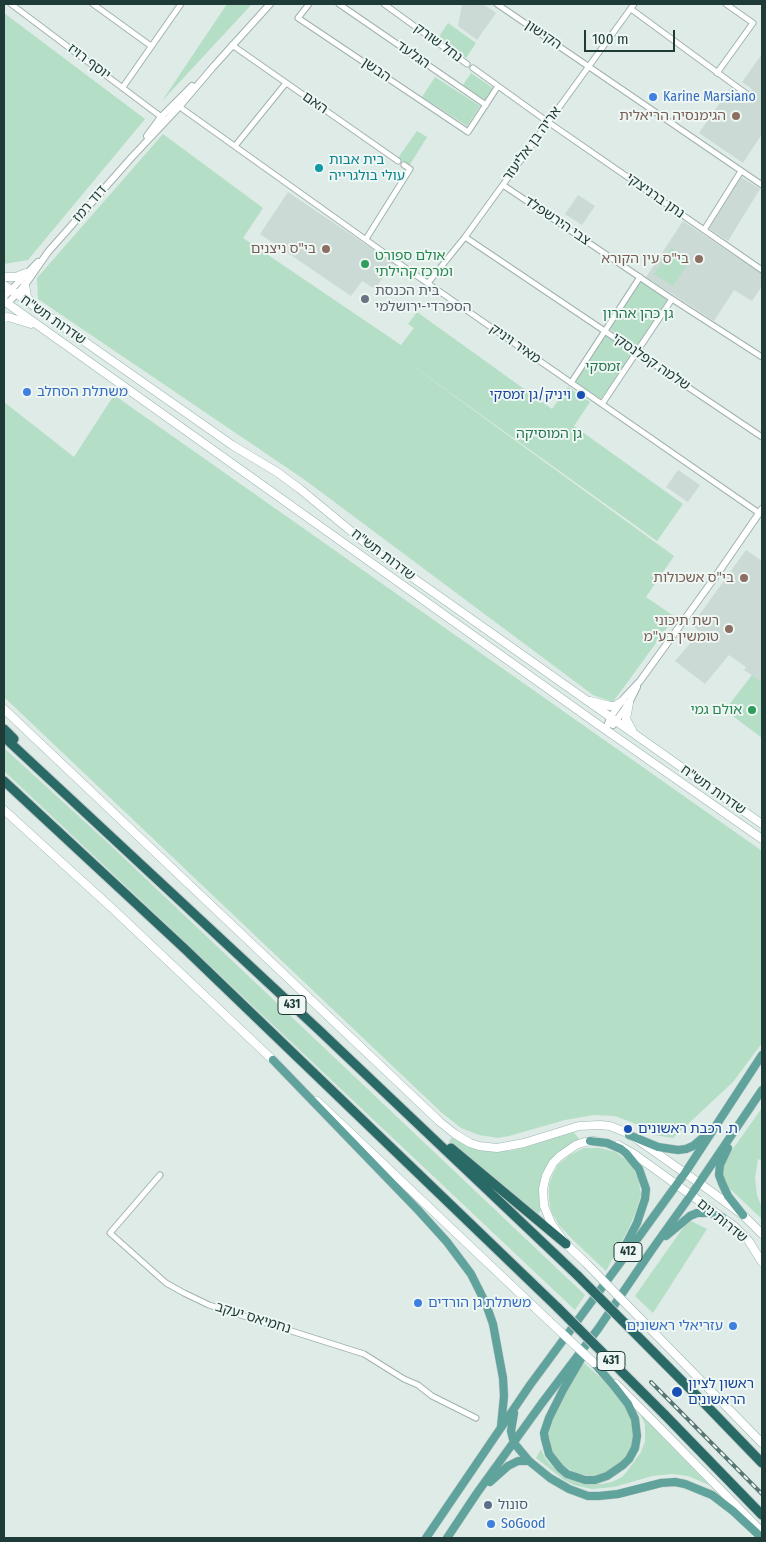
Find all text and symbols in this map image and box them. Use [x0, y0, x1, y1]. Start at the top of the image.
street label: הקישון [521, 17, 565, 53]
street label: נחל שורק [411, 20, 465, 66]
scale bar [586, 20, 677, 52]
text: 100 m [592, 30, 629, 48]
street label: הגלעד [393, 38, 433, 72]
street label: יוסף רויז [64, 41, 114, 83]
street label: הבשן [358, 54, 394, 86]
street label: האם [299, 88, 331, 118]
place label: Karine Marsiano [663, 89, 756, 105]
marker: Karine Marsiano [647, 91, 659, 103]
street label: אריה בן אליעזר [499, 103, 565, 185]
place label: הגימנסיה הריאלית [619, 108, 726, 124]
marker: הגימנסיה הריאלית [730, 110, 742, 122]
place label: בית אבות עולי בולגרייה [329, 152, 405, 184]
marker: בית אבות עולי בולגרייה [313, 162, 325, 174]
street label: נתן ברניצקי [622, 170, 688, 222]
street label: דוד רמז [69, 182, 111, 226]
street label: צבי הירשפלד [521, 193, 593, 249]
place label: בי"ס ניצנים [251, 241, 316, 257]
marker: בי"ס ניצנים [320, 243, 332, 255]
place label: אולם ספורט ומרכז קהילתי [375, 248, 453, 280]
place label: בי"ס עין הקורא [601, 251, 689, 267]
marker: בי"ס עין הקורא [693, 253, 705, 265]
marker: אולם ספורט ומרכז קהילתי [359, 258, 371, 270]
place label: בית הכנסת הספרדי-ירושלמי [375, 283, 472, 316]
street label: שדרות תש"ח [17, 291, 89, 349]
marker: בית הכנסת הספרדי-ירושלמי [359, 293, 371, 305]
park label: גן כהן אהרון [603, 306, 673, 322]
street label: מאיר ויניק [486, 320, 544, 368]
street label: שלמה קפלנסקי [609, 330, 693, 394]
park label: זמסקי [585, 359, 621, 375]
place label: משתלת הסחלב [37, 384, 128, 400]
marker: משתלת הסחלב [21, 386, 33, 398]
place label: ויניק/גן זמסקי [489, 387, 571, 403]
marker: ויניק/גן זמסקי [575, 389, 587, 401]
park label: גן המוסיקה [516, 426, 582, 442]
street label: שדרות תש"ח [348, 525, 418, 585]
place label: בי"ס אשכולות [653, 570, 734, 586]
marker: בי"ס אשכולות [738, 572, 750, 584]
place label: רשת תיכוני טומשין בע"מ [644, 613, 719, 646]
marker: רשת תיכוני טומשין בע"מ [723, 623, 735, 635]
place label: אולם גמי [690, 702, 742, 718]
marker: אולם גמי [746, 704, 758, 716]
street label: שדרות תש"ח [677, 761, 749, 819]
road number: 431 [278, 996, 306, 1014]
place label: ת. רכבת ראשונים [638, 1121, 738, 1137]
marker: ת. רכבת ראשונים [622, 1123, 634, 1135]
street label: שדרות נים [693, 1196, 751, 1246]
road number: 412 [614, 1242, 642, 1262]
place label: משתלת גן הורדים [428, 1295, 531, 1311]
marker: משתלת גן הורדים [412, 1297, 424, 1309]
street label: נחמיאס יעקב [213, 1299, 293, 1337]
place label: עזריאלי ראשונים [626, 1318, 723, 1334]
marker: עזריאלי ראשונים [727, 1320, 739, 1332]
road number: 431 [597, 1352, 625, 1370]
place label: ראשון לציון הראשונים [688, 1376, 754, 1408]
marker: ראשון לציון הראשונים [670, 1385, 684, 1399]
place label: סונול [498, 1497, 528, 1513]
marker: סונול [482, 1499, 494, 1511]
place label: SoGood [501, 1516, 546, 1532]
marker: SoGood [485, 1518, 497, 1530]

